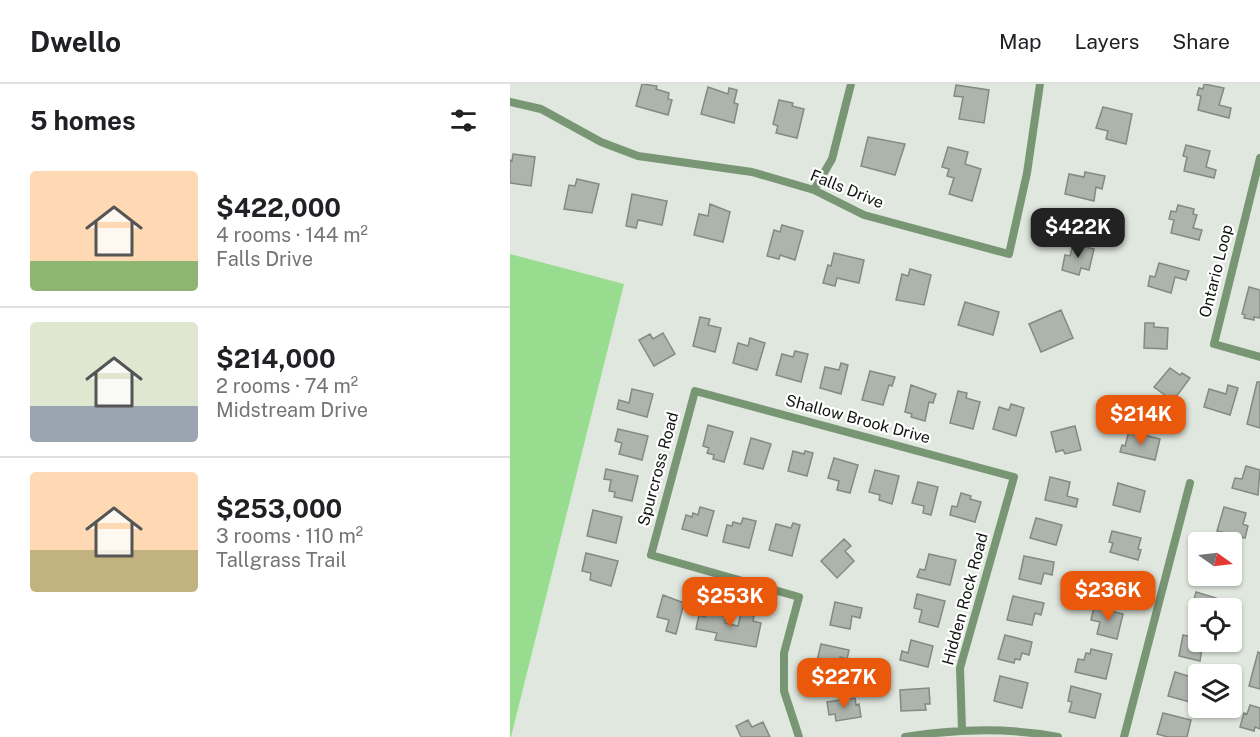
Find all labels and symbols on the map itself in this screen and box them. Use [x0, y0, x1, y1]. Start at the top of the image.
street label: Falls Drive [807, 166, 887, 212]
pin: $422K [1036, 208, 1120, 259]
street label: Ontario Loop [1195, 223, 1237, 319]
street label: Shallow Brook Drive [783, 391, 933, 447]
pin: $214K [1099, 395, 1183, 446]
street label: Spurcross Road [634, 410, 682, 528]
street label: Hidden Rock Road [938, 531, 992, 667]
north arrow [1188, 532, 1242, 586]
pin: $236K [1066, 571, 1150, 622]
pin: $253K [688, 577, 772, 628]
pin: $227K [802, 658, 886, 709]

